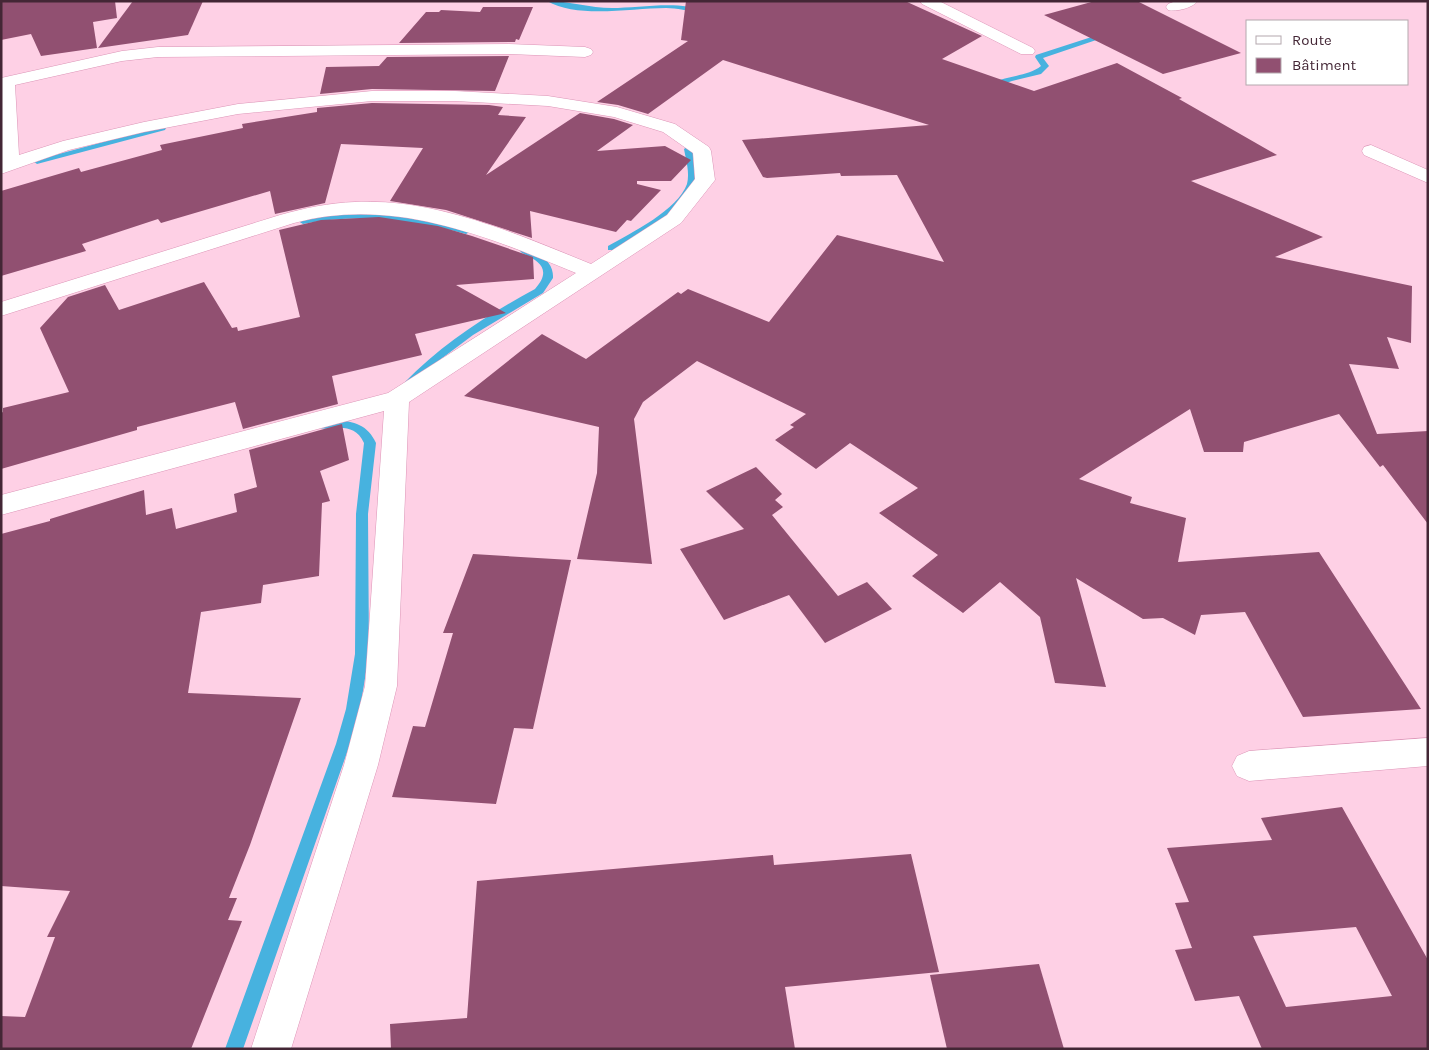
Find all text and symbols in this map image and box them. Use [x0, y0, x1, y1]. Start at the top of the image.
legend [1246, 20, 1409, 85]
text: Route [1292, 31, 1332, 49]
text: Bâtiment [1292, 56, 1356, 74]

